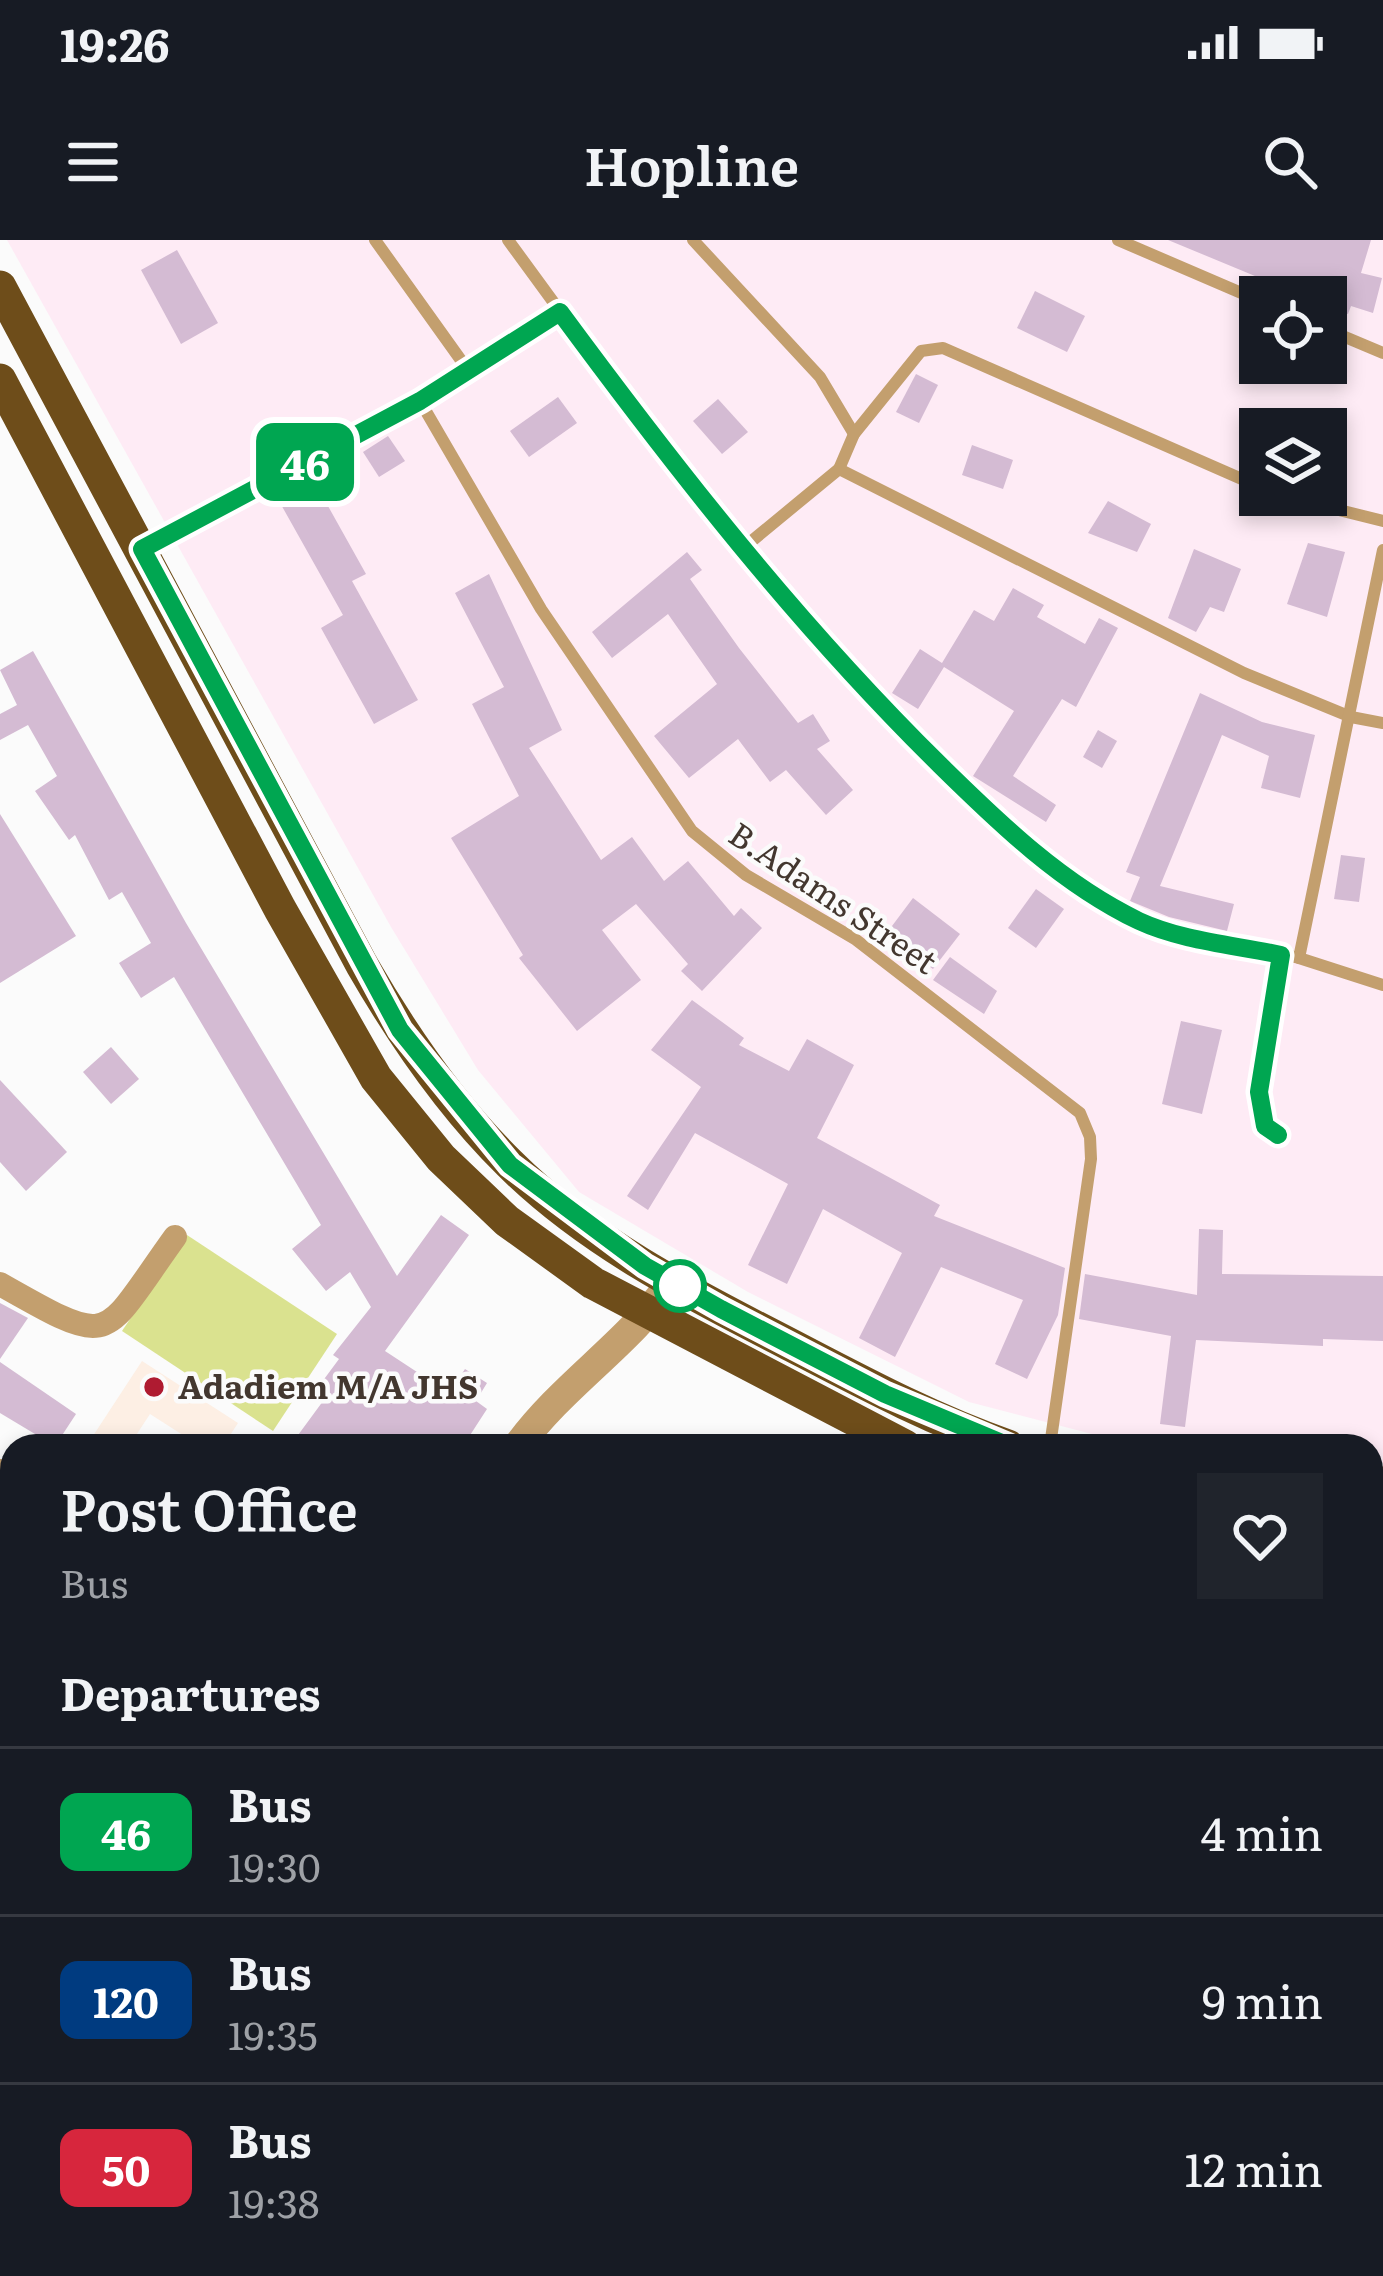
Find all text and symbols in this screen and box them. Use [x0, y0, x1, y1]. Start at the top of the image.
text: 19:26 [60, 9, 170, 76]
text: Hopline [584, 122, 799, 203]
icon: menu [60, 129, 126, 195]
icon: search [1257, 129, 1323, 195]
map controls [1239, 276, 1347, 516]
button: locate [1239, 276, 1347, 384]
button: layers [1239, 408, 1347, 516]
line badge: 46 [251, 423, 359, 501]
text: 46 [280, 431, 330, 493]
street label: B.Adams Street [720, 808, 949, 984]
unlabelled marker [655, 1261, 705, 1311]
place label: Adadiem M/A JHS [178, 1360, 478, 1409]
marker: Adadiem M/A JHS [141, 1374, 167, 1400]
text: Post Office [60, 1464, 358, 1549]
button: heart [1197, 1473, 1323, 1599]
text: Bus [60, 1552, 128, 1610]
text: Departures [60, 1658, 321, 1725]
text: Bus [228, 1769, 312, 1836]
text: 4 min [1201, 1798, 1323, 1865]
text: 46 [101, 1801, 151, 1863]
text: 19:30 [228, 1836, 321, 1894]
text: Bus [228, 1937, 312, 2004]
text: 9 min [1202, 1966, 1323, 2033]
text: 120 [93, 1969, 159, 2031]
text: 19:35 [228, 2004, 318, 2062]
text: Bus [228, 2105, 312, 2172]
text: 12 min [1184, 2134, 1323, 2201]
text: 50 [102, 2137, 150, 2199]
text: 19:38 [228, 2172, 320, 2230]

